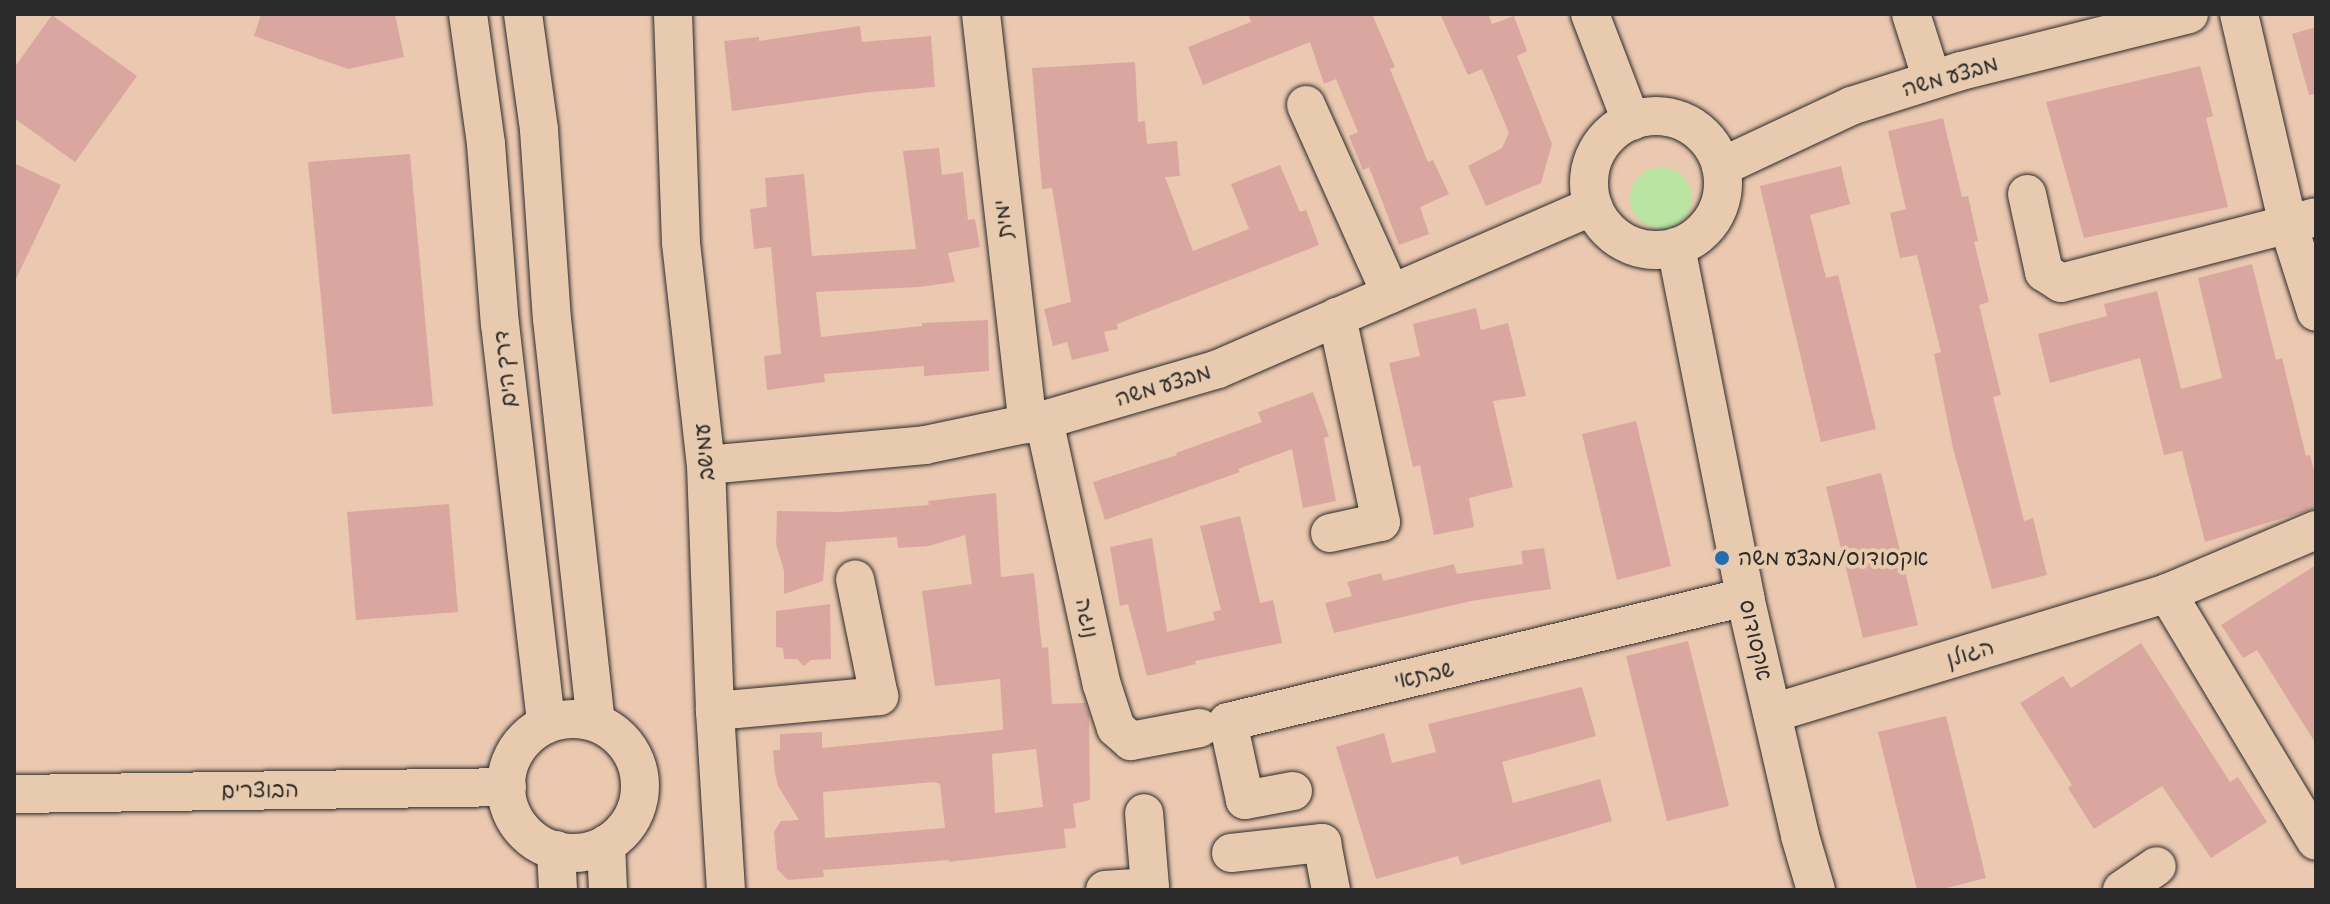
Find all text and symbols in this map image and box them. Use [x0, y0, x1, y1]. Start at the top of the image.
street label: מבצע משה [1899, 50, 2001, 102]
street label: ימית [988, 198, 1018, 240]
street label: דרך הים [488, 329, 522, 409]
street label: מבצע משה [1112, 358, 1214, 412]
street label: עמישב [688, 422, 720, 482]
place label: אקסודוס/מבצע משה [1738, 545, 1928, 571]
marker: אקסודוס/מבצע משה [1713, 549, 1731, 567]
street label: נוגה [1070, 596, 1104, 640]
street label: אקסודוס [1734, 597, 1778, 683]
street label: הגולן [1943, 633, 1997, 673]
street label: שבתאי [1391, 655, 1457, 695]
street label: הבוצרים [221, 776, 299, 804]

